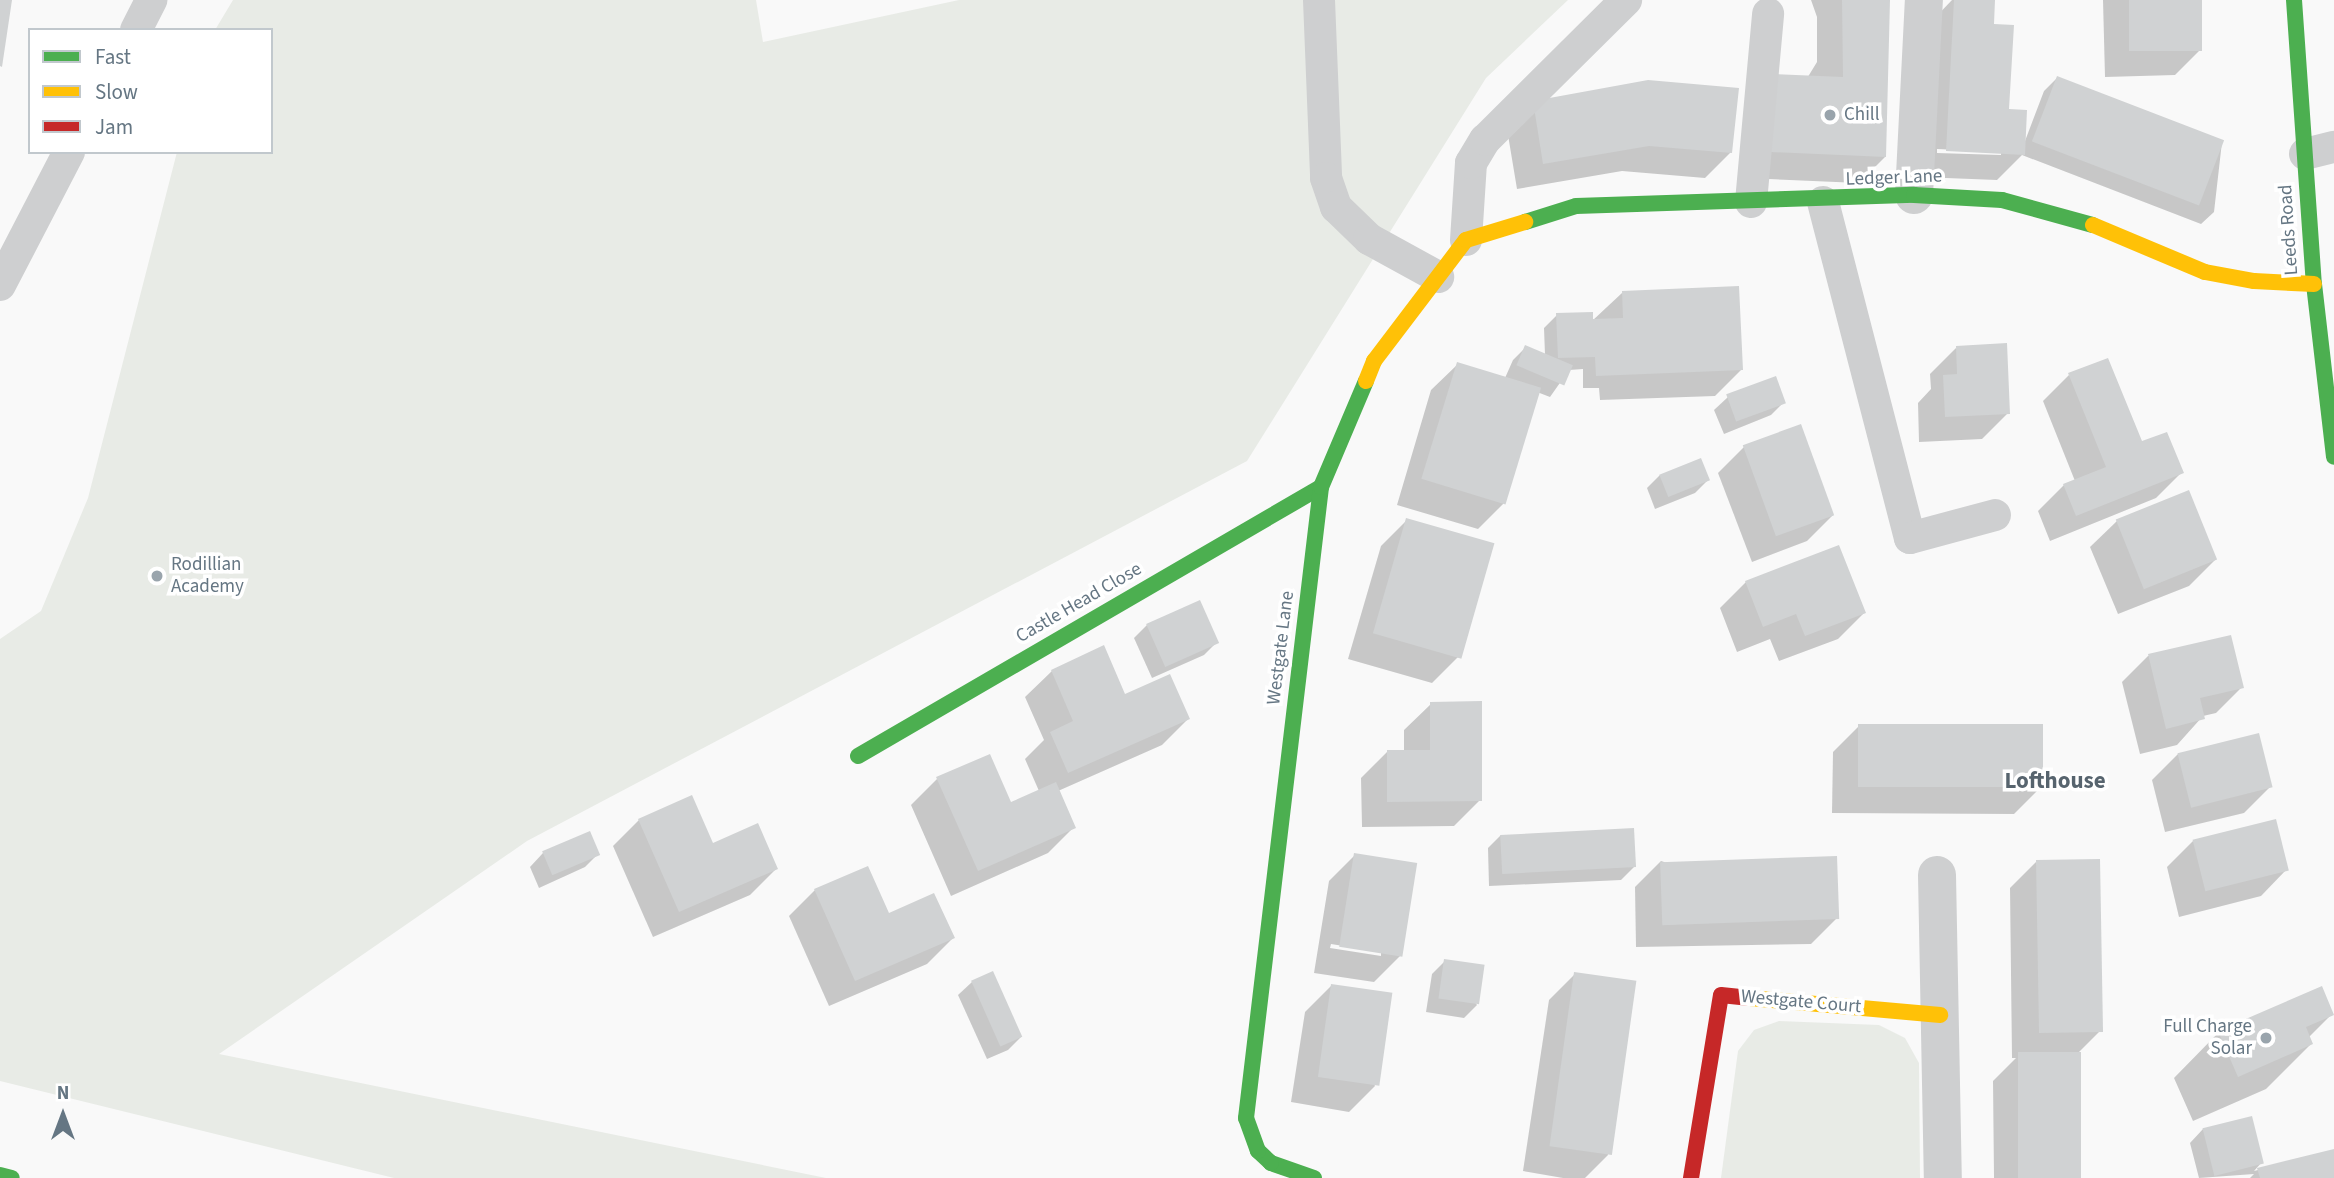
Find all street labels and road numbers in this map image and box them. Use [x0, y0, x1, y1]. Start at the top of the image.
street label: Ledger Lane [1845, 165, 1943, 191]
street label: Leeds Road [2274, 184, 2304, 276]
street label: Castle Head Close [1012, 558, 1146, 648]
street label: Westgate Lane [1263, 590, 1299, 706]
street label: Westgate Court [1740, 985, 1862, 1019]

